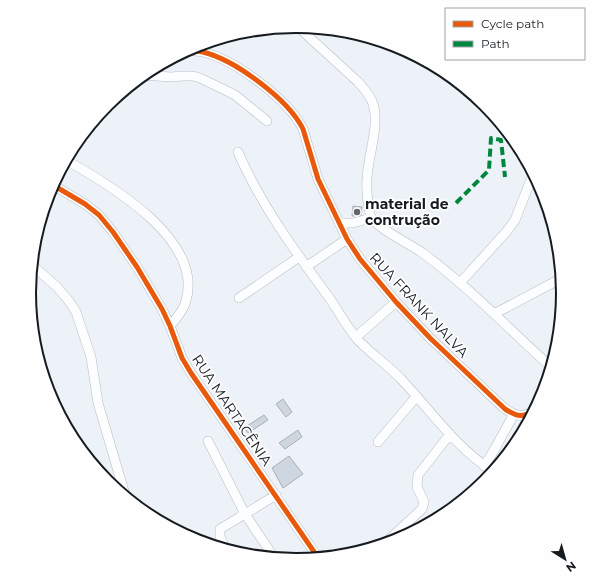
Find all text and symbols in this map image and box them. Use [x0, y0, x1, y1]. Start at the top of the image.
legend [445, 8, 585, 60]
text: Cycle path [481, 16, 544, 31]
text: Path [481, 36, 510, 51]
place label: material de contrução [365, 195, 449, 229]
marker: material de contrução [352, 207, 362, 217]
street label: RUA FRANK NALVA [366, 249, 473, 362]
street label: RUA MARTACÊNIA [188, 351, 276, 470]
north arrow [545, 539, 585, 579]
text: N [563, 559, 579, 575]

